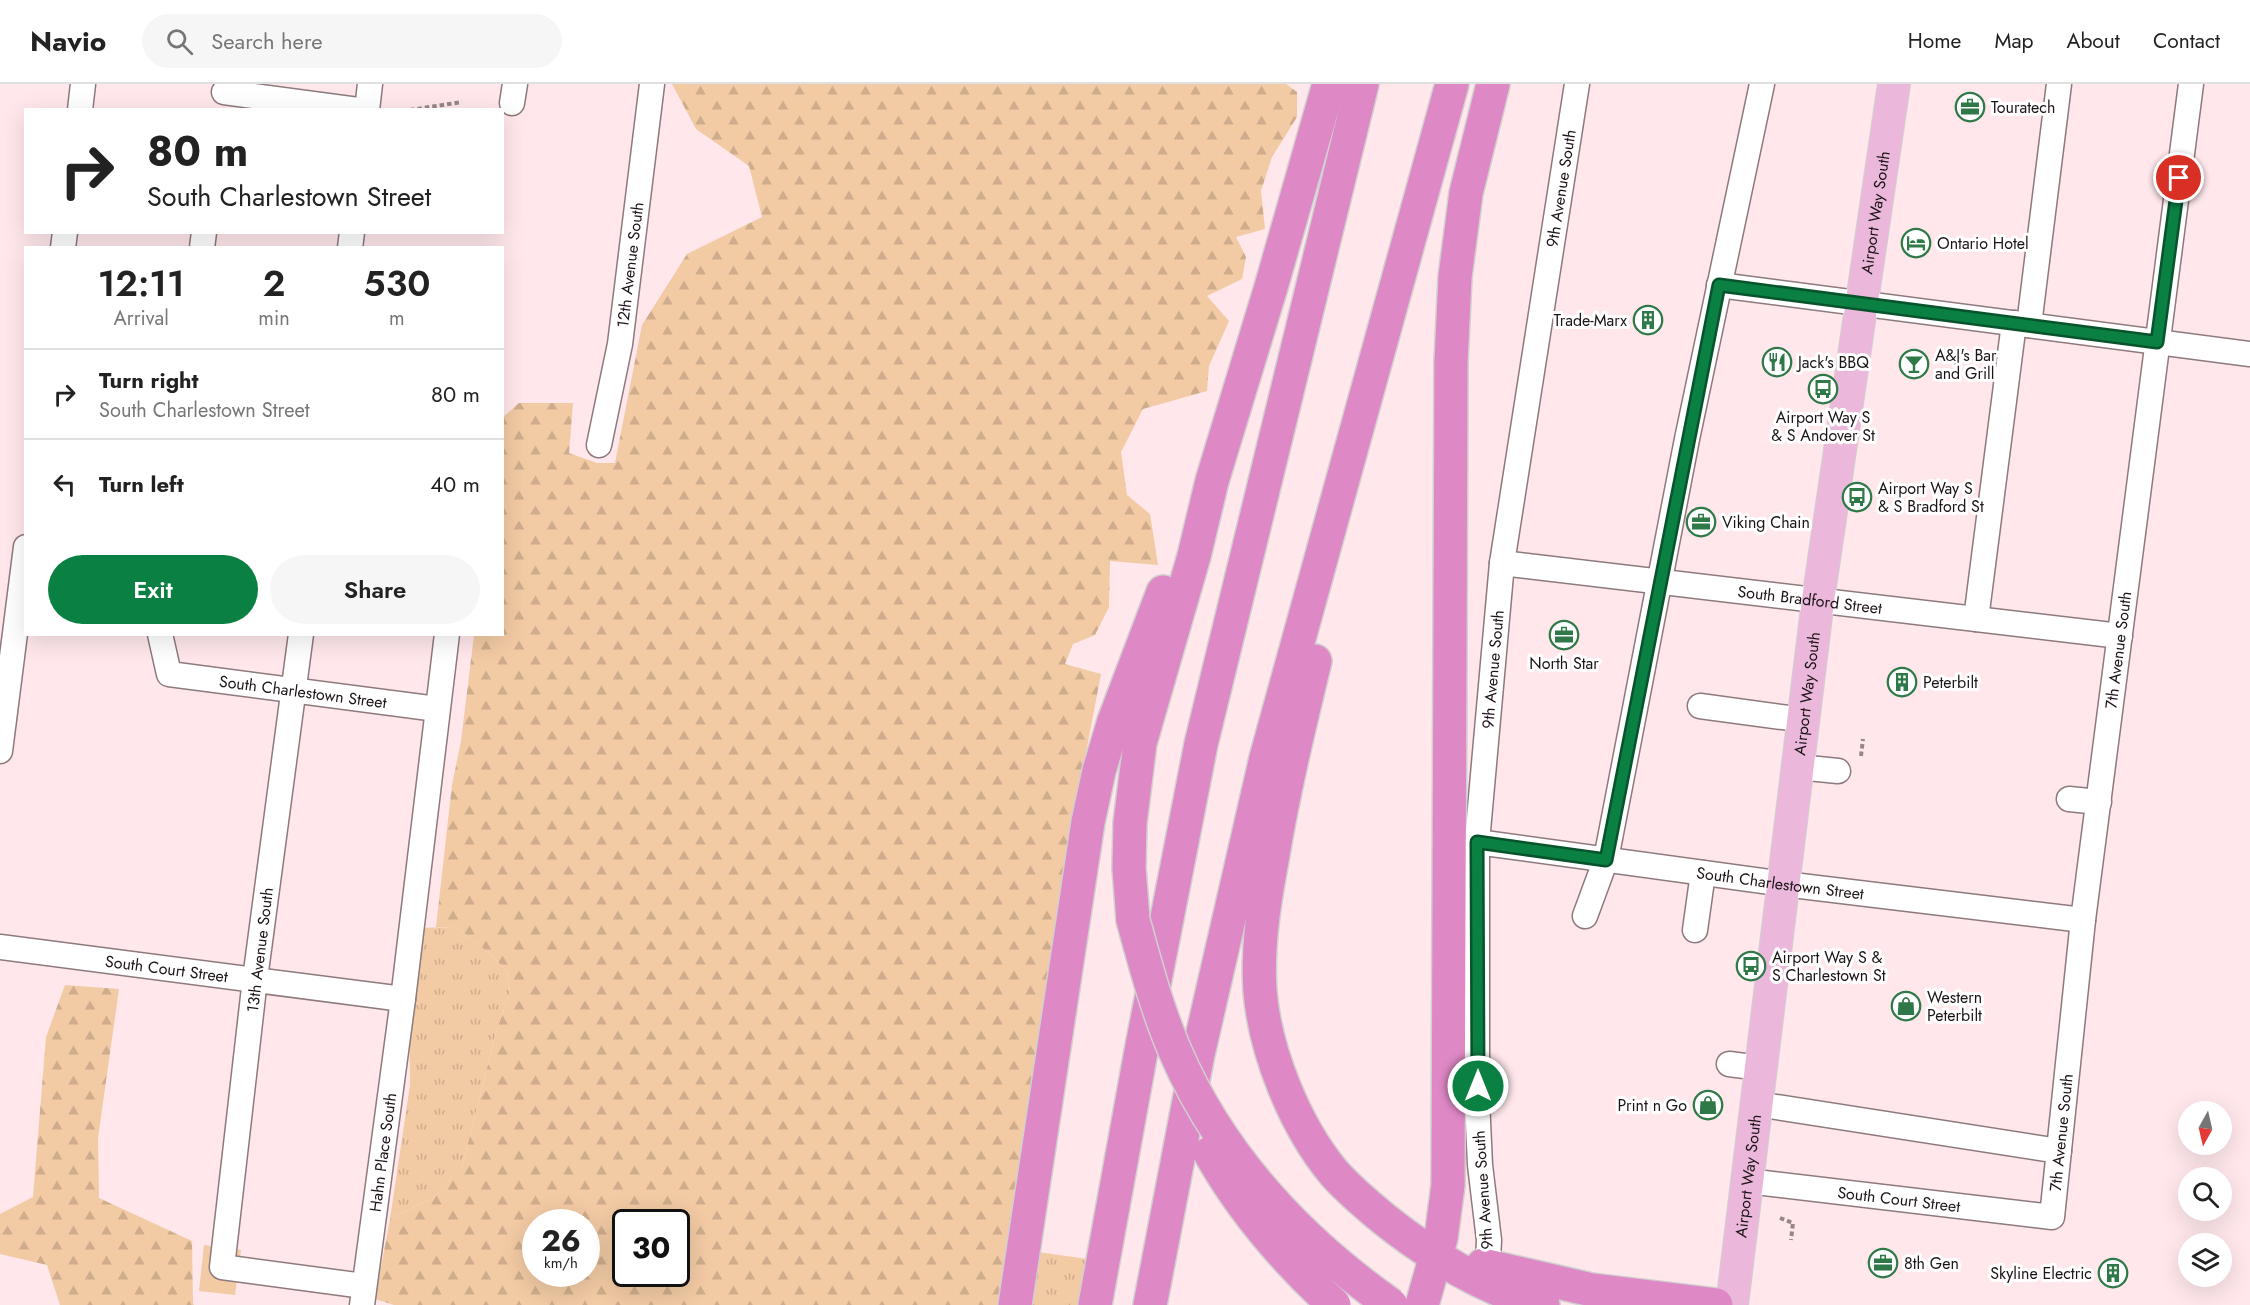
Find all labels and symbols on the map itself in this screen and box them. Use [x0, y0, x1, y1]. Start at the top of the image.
office icon: Touratech [1954, 91, 1986, 123]
place label: Touratech [1991, 96, 2055, 119]
street label: 9th Avenue South [1540, 128, 1581, 249]
street label: Airport Way South [1855, 149, 1896, 276]
pin [2153, 152, 2204, 203]
street label: 12th Avenue South [611, 201, 649, 329]
hotel icon: Ontario Hotel [1900, 227, 1932, 259]
place label: Ontario Hotel [1937, 232, 2029, 255]
building icon: Trade-Marx [1632, 304, 1664, 336]
place label: Trade-Marx [1554, 309, 1627, 332]
place label: A&J's Bar and Grill [1935, 344, 1997, 385]
restaurant icon: Jack's BBQ [1761, 346, 1793, 378]
bar icon: A&J's Bar and Grill [1898, 348, 1930, 380]
place label: Jack's BBQ [1796, 351, 1869, 374]
bus stop icon: Airport Way S & S Andover St [1807, 373, 1839, 405]
place label: Airport Way S & S Andover St [1771, 406, 1875, 447]
place label: Airport Way S & S Bradford St [1878, 477, 1984, 518]
bus stop icon: Airport Way S & S Bradford St [1841, 481, 1873, 513]
office icon: Viking Chain [1685, 506, 1717, 538]
place label: Viking Chain [1722, 511, 1810, 534]
street label: South Bradford Street [1736, 579, 1883, 619]
street label: 7th Avenue South [2099, 590, 2137, 710]
street label: 9th Avenue South [1476, 609, 1509, 730]
office icon: North Star [1548, 619, 1580, 651]
street label: Airport Way South [1788, 631, 1826, 757]
place label: North Star [1529, 652, 1599, 675]
building icon: Peterbilt [1886, 666, 1918, 698]
street label: South Charlestown Street [218, 669, 388, 714]
place label: Peterbilt [1923, 671, 1978, 694]
street label: South Charlestown Street [1695, 861, 1865, 905]
street label: 13th Avenue South [241, 886, 279, 1014]
place label: Airport Way S & S Charlestown St [1772, 946, 1886, 987]
street label: South Court Street [104, 949, 229, 988]
bus stop icon: Airport Way S & S Charlestown St [1735, 950, 1767, 982]
place label: Western Peterbilt [1927, 986, 1982, 1027]
shop icon: Western Peterbilt [1890, 990, 1922, 1022]
position arrow [1446, 1054, 1510, 1118]
street label: 7th Avenue South [2043, 1073, 2078, 1193]
shop icon: Print n Go [1692, 1089, 1724, 1121]
street label: Hahn Place South [363, 1091, 402, 1213]
place label: Print n Go [1618, 1094, 1687, 1117]
north arrow [2178, 1101, 2232, 1155]
street label: Airport Way South [1729, 1113, 1767, 1239]
street label: 9th Avenue South [1467, 1130, 1499, 1250]
street label: South Court Street [1836, 1180, 1962, 1218]
speed limit sign: 30 [612, 1209, 690, 1287]
office icon: 8th Gen [1867, 1247, 1899, 1279]
place label: 8th Gen [1904, 1252, 1959, 1275]
building icon: Skyline Electric [2097, 1257, 2129, 1289]
place label: Skyline Electric [1990, 1262, 2092, 1285]

